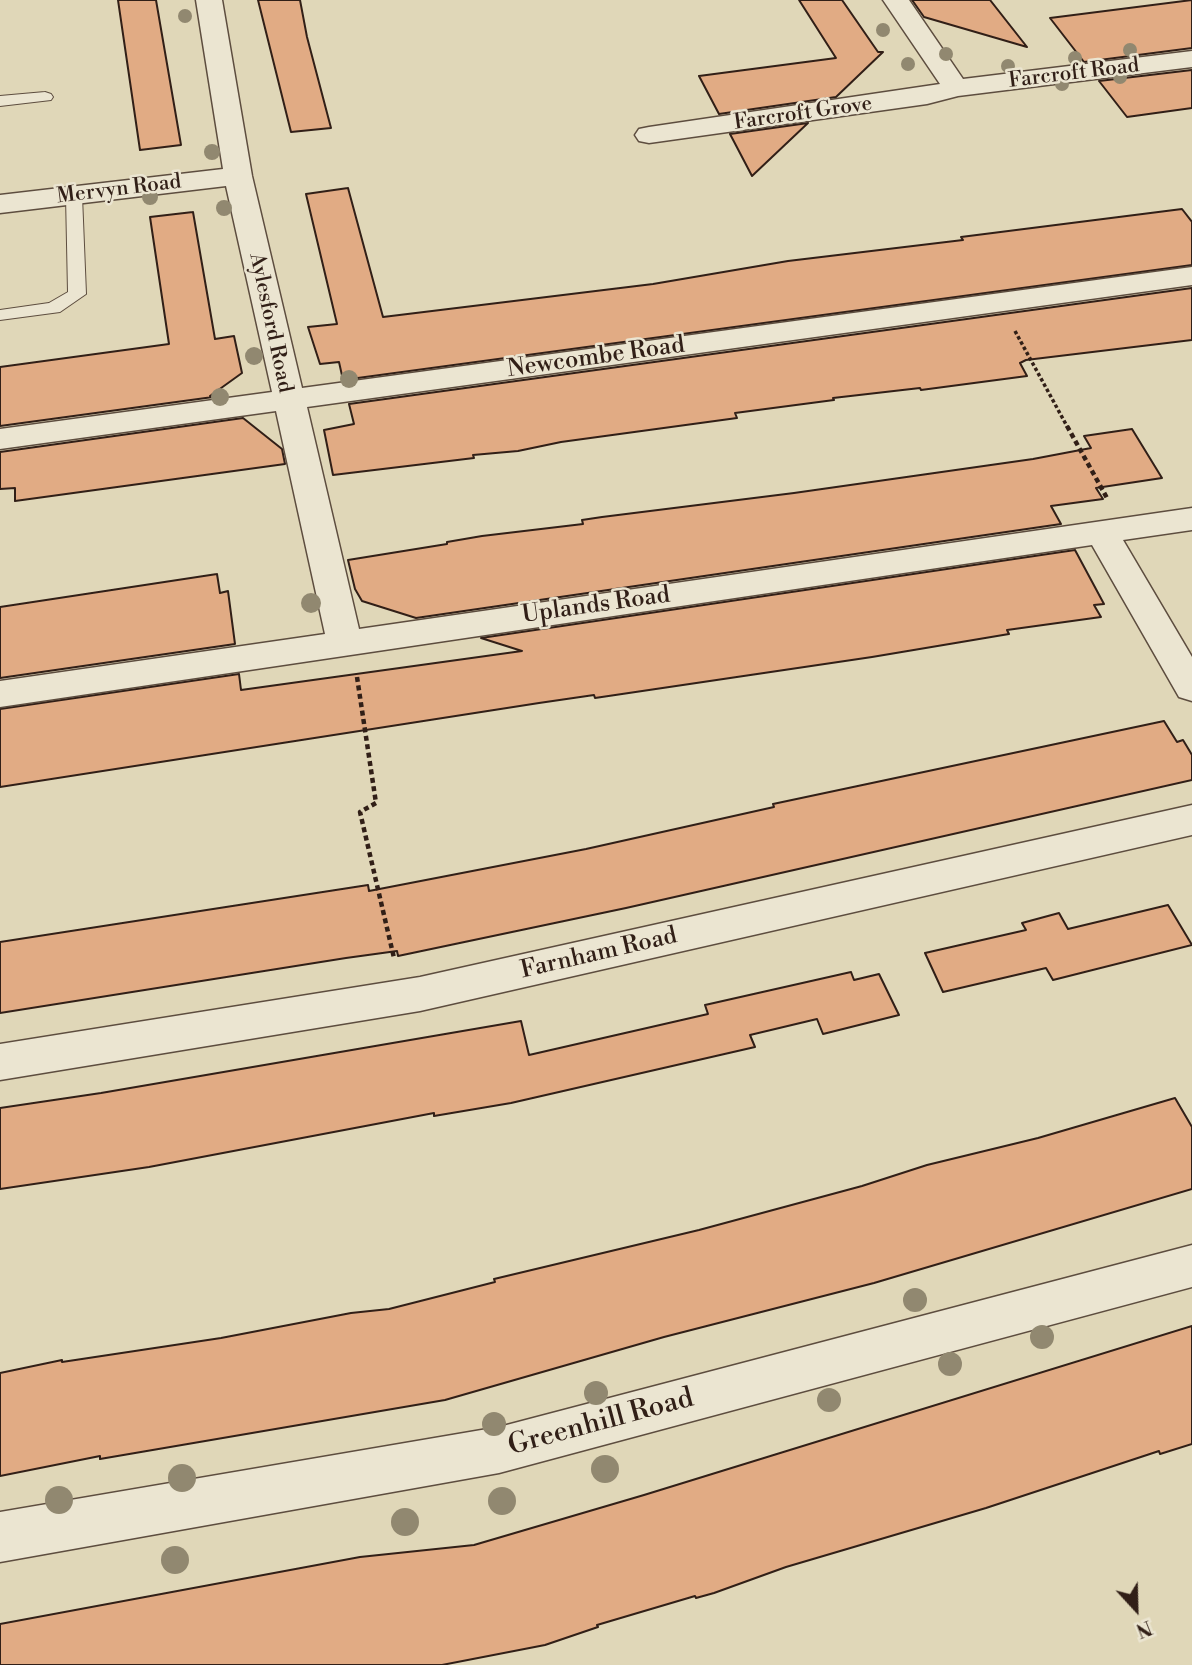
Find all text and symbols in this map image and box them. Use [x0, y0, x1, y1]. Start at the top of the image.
street label: Farcroft Road [1007, 53, 1141, 95]
street label: Farcroft Grove [732, 92, 874, 136]
street label: Mervyn Road [55, 170, 183, 210]
street label: Aylesford Road [243, 251, 297, 395]
street label: Newcombe Road [505, 331, 687, 385]
street label: Uplands Road [520, 581, 672, 631]
street label: Farnham Road [518, 922, 680, 986]
street label: Greenhill Road [505, 1382, 697, 1464]
north arrow [1101, 1574, 1171, 1644]
text: N [1132, 1615, 1155, 1642]

